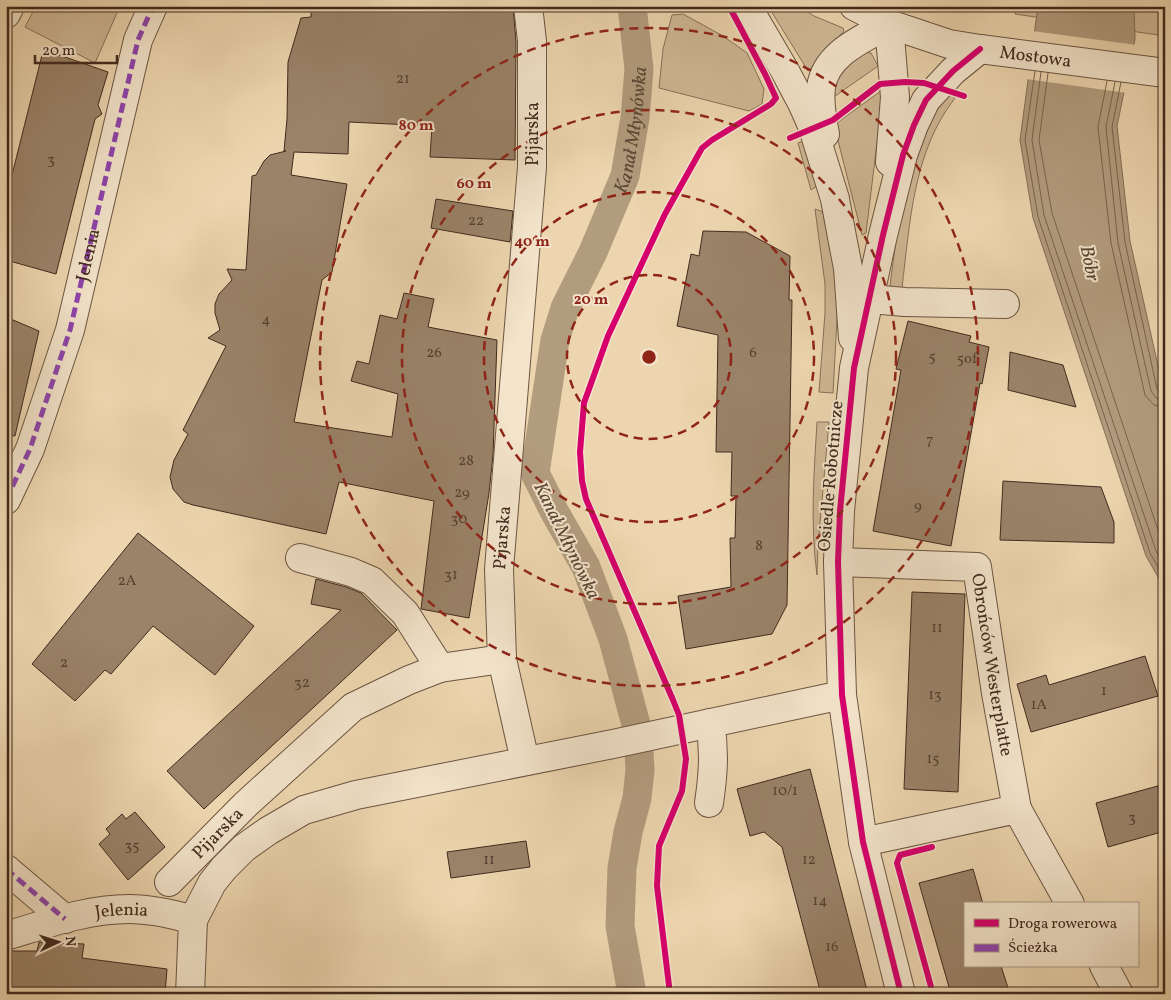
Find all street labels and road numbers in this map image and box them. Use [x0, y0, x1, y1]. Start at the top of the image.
street label: Mostowa [998, 41, 1073, 75]
street label: Pijarska [521, 102, 546, 166]
street label: Jelenia [71, 226, 107, 284]
street label: Osiedle Robotnicze [812, 400, 851, 553]
street label: Pijarska [488, 505, 518, 571]
street label: Obrońców Westerplatte [964, 572, 1018, 758]
street label: Pijarska [187, 802, 250, 865]
street label: Jelenia [93, 898, 149, 926]

